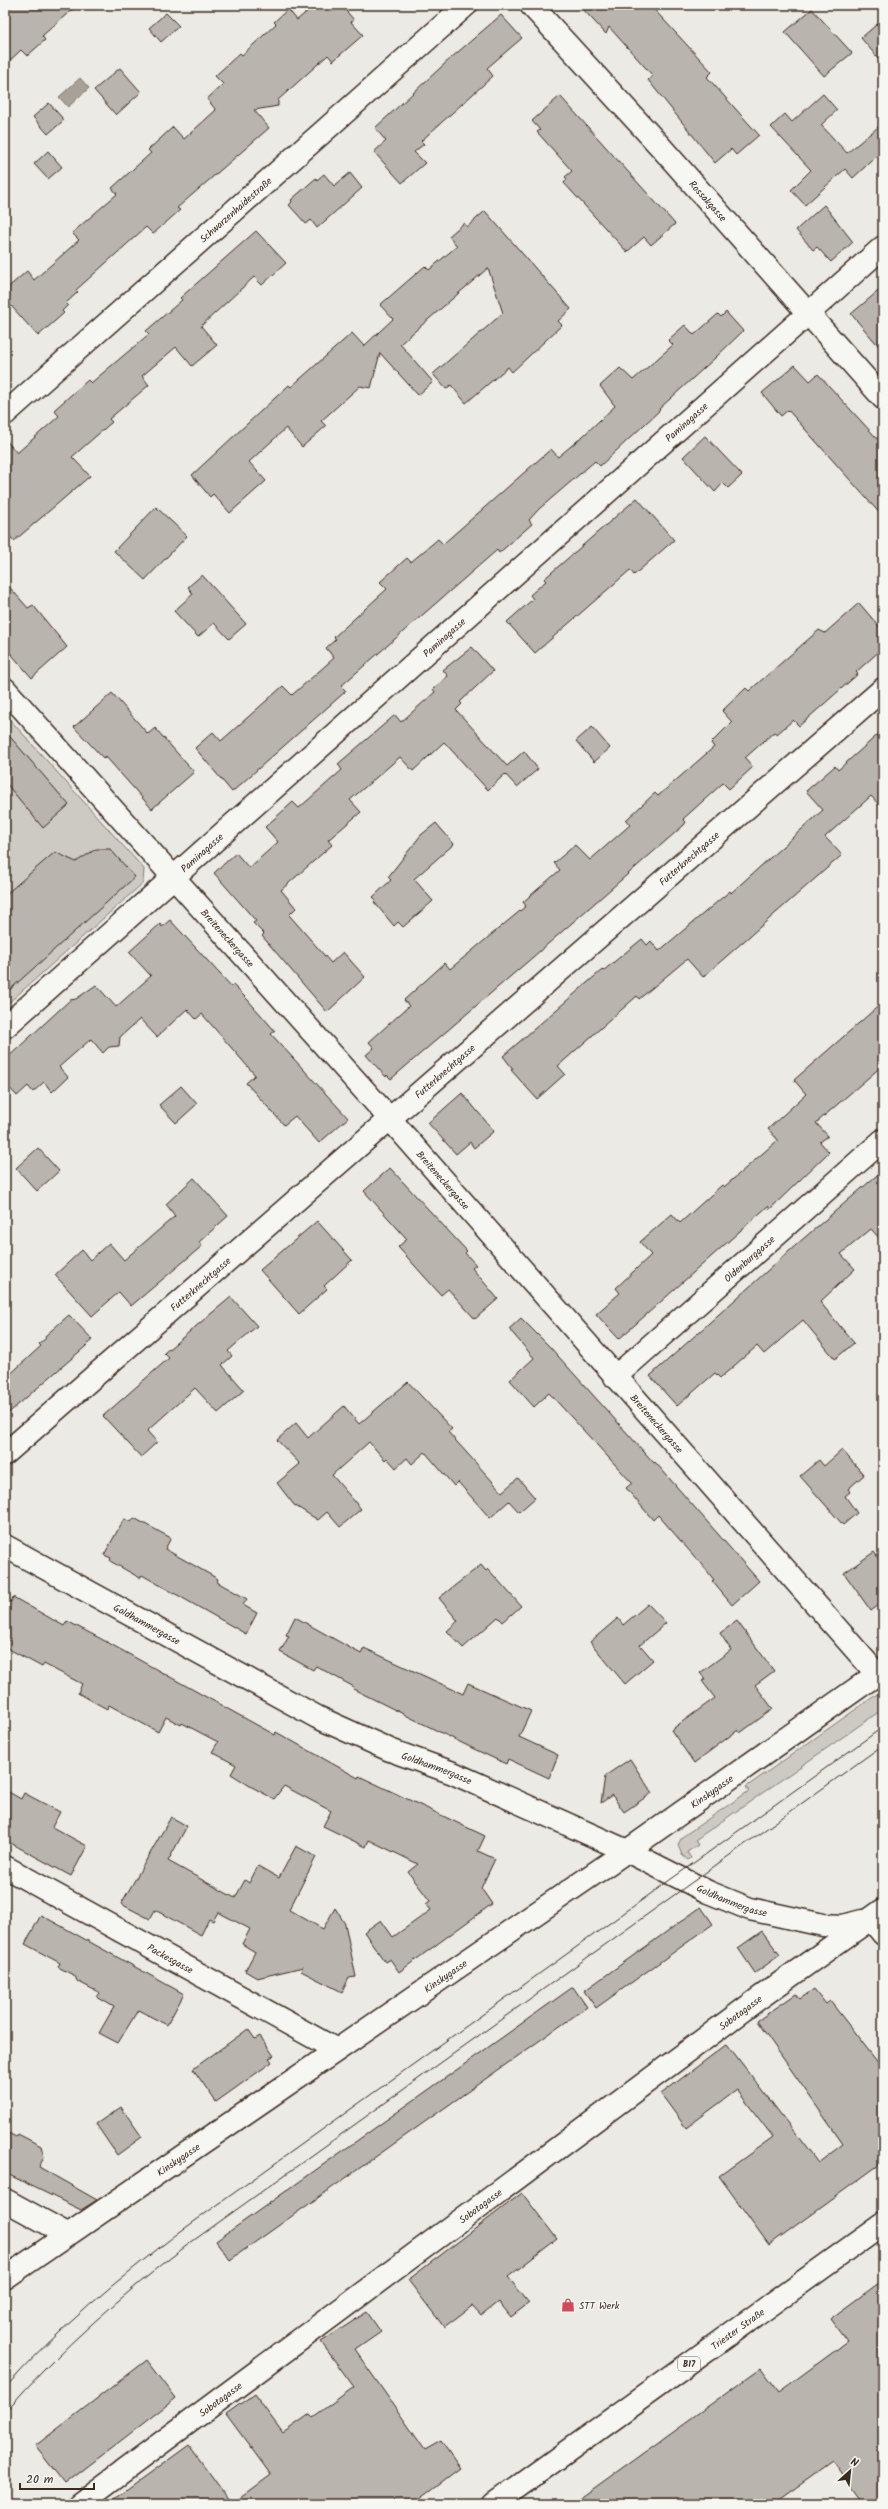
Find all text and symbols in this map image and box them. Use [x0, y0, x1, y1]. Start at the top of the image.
street label: Schwarzenhaidestraße [196, 173, 276, 247]
street label: Rossakgasse [685, 177, 731, 226]
street label: Paminagasse [662, 399, 712, 446]
street label: Paminagasse [419, 614, 470, 661]
street label: Futterknechtgasse [655, 827, 724, 890]
street label: Paminagasse [177, 829, 228, 877]
street label: Breiteneckergasse [196, 906, 258, 972]
street label: Futterknechtgasse [411, 1040, 480, 1103]
street label: Breiteneckergasse [412, 1147, 473, 1214]
street label: Oldenburggasse [720, 1232, 779, 1286]
street label: Futterknechtgasse [167, 1253, 235, 1316]
street label: Breiteneckergasse [626, 1391, 687, 1458]
street label: Goldhammergasse [110, 1600, 183, 1650]
street label: Goldhammergasse [399, 1748, 475, 1790]
street label: Kinskygasse [687, 1771, 737, 1813]
street label: Goldhammergasse [694, 1880, 769, 1922]
street label: Packesgasse [144, 1940, 196, 1979]
street label: Kinskygasse [421, 1956, 471, 1997]
street label: Sobotagasse [716, 1991, 766, 2035]
street label: Kinskygasse [154, 2139, 204, 2181]
street label: Sobotagasse [456, 2185, 506, 2228]
shop icon: STT Werk [560, 2297, 576, 2313]
place label: STT Werk [579, 2298, 620, 2314]
street label: Triester Straße [708, 2304, 769, 2354]
road number: B17 [678, 2357, 700, 2371]
street label: Sobotagasse [196, 2378, 246, 2421]
north arrow [830, 2451, 870, 2491]
text: N [847, 2453, 861, 2473]
scale bar [20, 2465, 94, 2491]
text: 20 m [26, 2470, 54, 2489]

